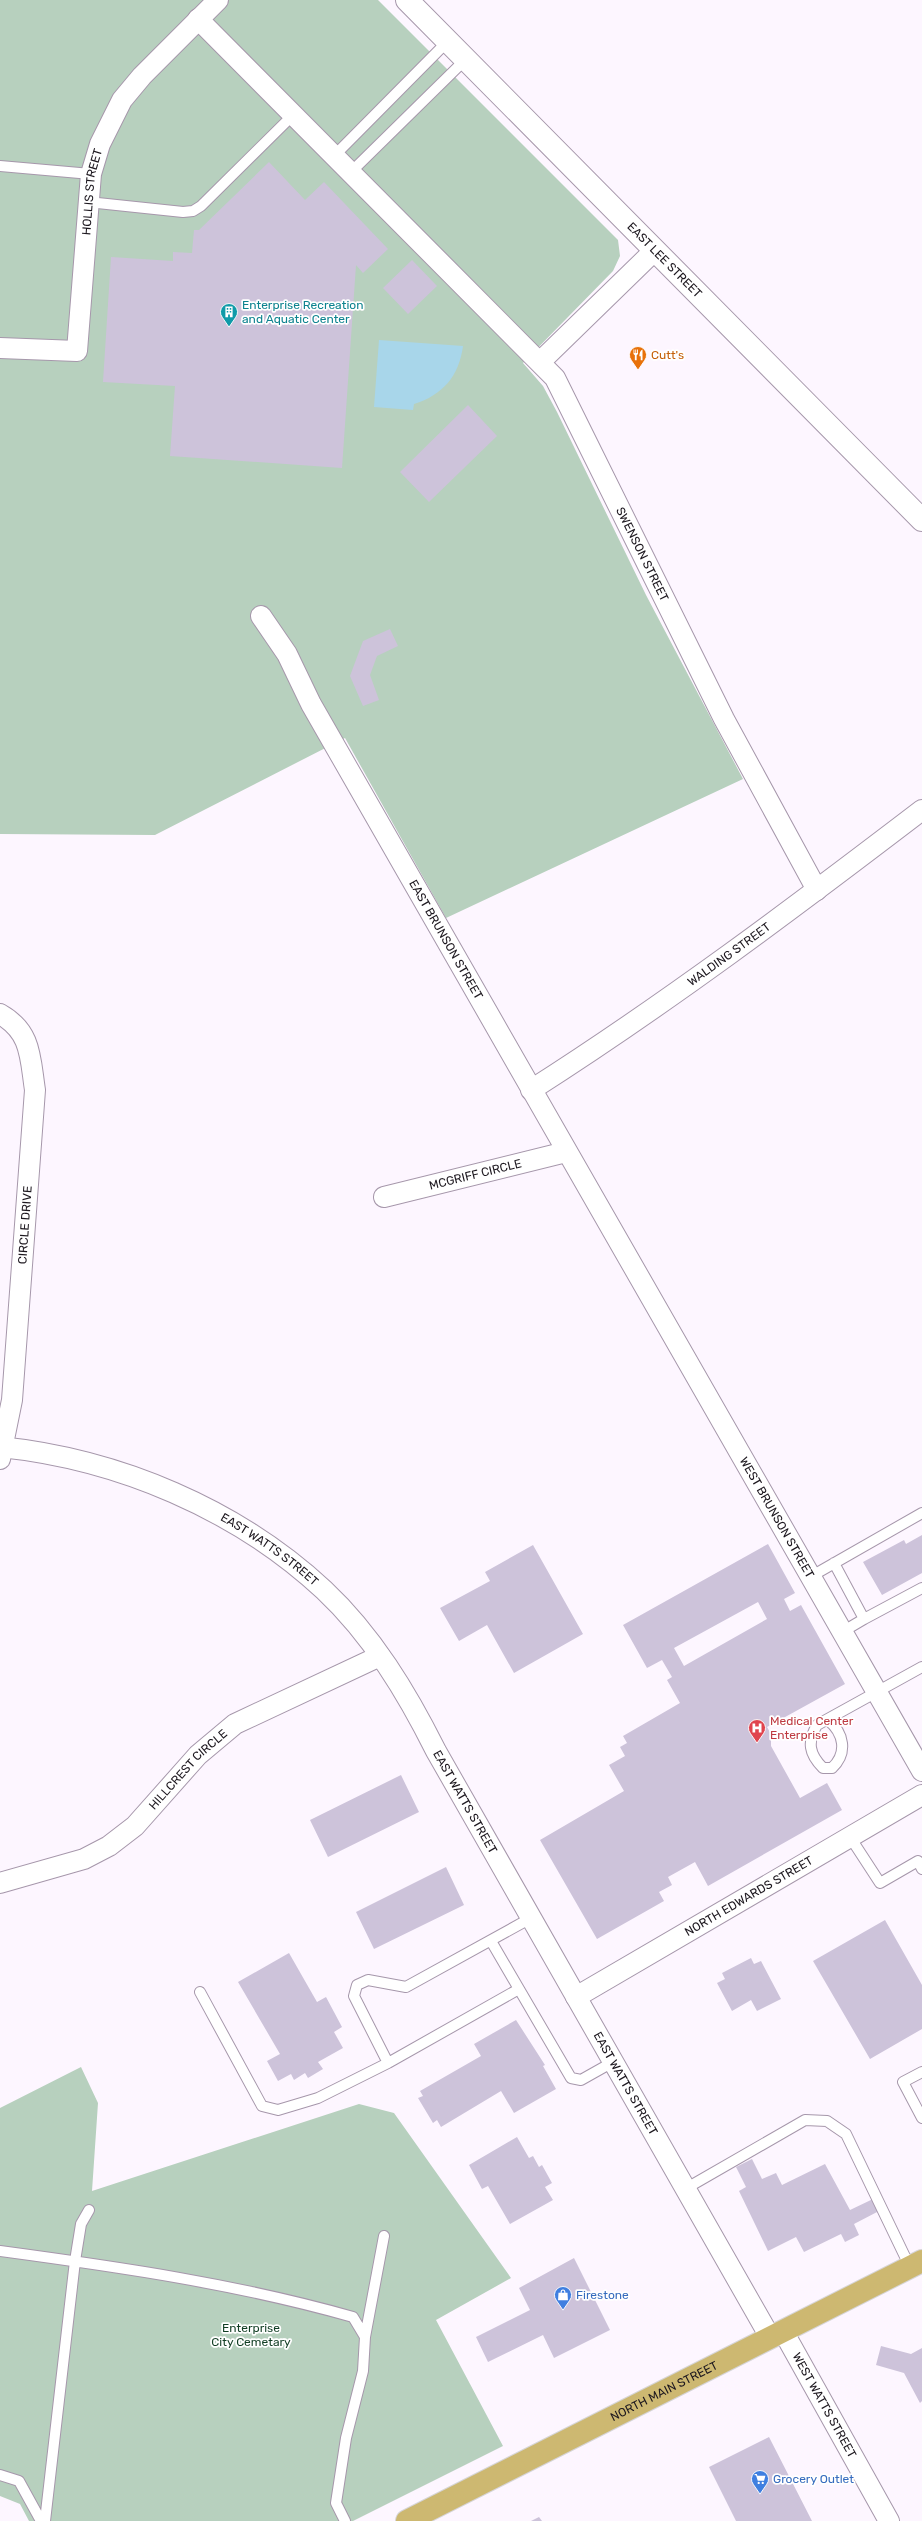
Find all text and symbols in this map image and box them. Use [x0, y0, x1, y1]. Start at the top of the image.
street label: HOLLIS STREET [79, 147, 105, 236]
street label: EAST LEE STREET [624, 220, 705, 301]
place label: Enterprise Recreation and Aquatic Center [242, 298, 363, 326]
building icon: Enterprise Recreation and Aquatic Center [219, 302, 239, 327]
restaurant icon: Cutt's [628, 345, 648, 370]
place label: Cutt's [651, 348, 684, 362]
street label: SWENSON STREET [613, 505, 672, 604]
street label: EAST BRUNSON STREET [406, 877, 486, 1002]
street label: WALDING STREET [685, 920, 773, 989]
street label: MCGRIFF CIRCLE [428, 1156, 523, 1193]
street label: CIRCLE DRIVE [15, 1185, 35, 1265]
street label: WEST BRUNSON STREET [737, 1455, 817, 1581]
street label: EAST WATTS STREET [218, 1510, 321, 1589]
place label: Medical Center Enterprise [770, 1714, 854, 1742]
hospital icon: Medical Center Enterprise [747, 1718, 767, 1743]
street label: HILLCREST CIRCLE [146, 1726, 230, 1812]
street label: EAST WATTS STREET [430, 1748, 500, 1856]
street label: NORTH EDWARDS STREET [682, 1853, 815, 1939]
street label: EAST WATTS STREET [591, 2029, 660, 2138]
shop icon: Firestone [553, 2285, 573, 2310]
place label: Firestone [576, 2288, 629, 2302]
park label: Enterprise City Cemetary [211, 2321, 291, 2349]
street label: WEST WATTS STREET [790, 2350, 859, 2460]
street label: NORTH MAIN STREET [608, 2358, 720, 2424]
supermarket icon: Grocery Outlet [750, 2469, 770, 2494]
place label: Grocery Outlet [773, 2472, 854, 2486]

